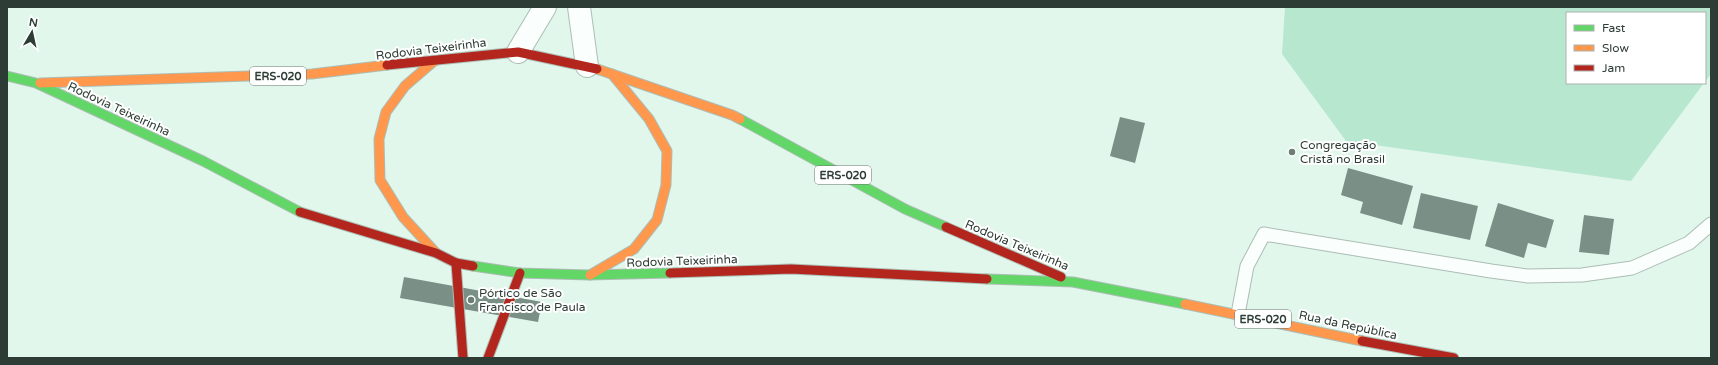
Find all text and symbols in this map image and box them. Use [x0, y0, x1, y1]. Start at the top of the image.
north arrow [12, 12, 52, 52]
legend [1566, 12, 1706, 84]
text: N [28, 16, 39, 30]
text: Fast [1602, 21, 1626, 35]
street label: Rodovia Teixeirinha [375, 35, 487, 63]
text: Slow [1602, 41, 1629, 55]
text: Jam [1602, 61, 1625, 75]
road number: ERS-020 [250, 67, 306, 85]
street label: Rodovia Teixeirinha [66, 79, 172, 139]
place label: Congregação Cristã no Brasil [1300, 138, 1385, 166]
marker: Congregação Cristã no Brasil [1287, 147, 1297, 157]
road number: ERS-020 [815, 166, 871, 184]
street label: Rodovia Teixeirinha [963, 217, 1071, 273]
street label: Rodovia Teixeirinha [626, 252, 738, 270]
place label: Pórtico de São Francisco de Paula [479, 286, 586, 314]
marker: Pórtico de São Francisco de Paula [466, 295, 476, 305]
street label: Rua da República [1298, 308, 1398, 342]
road number: ERS-020 [1235, 310, 1291, 328]

